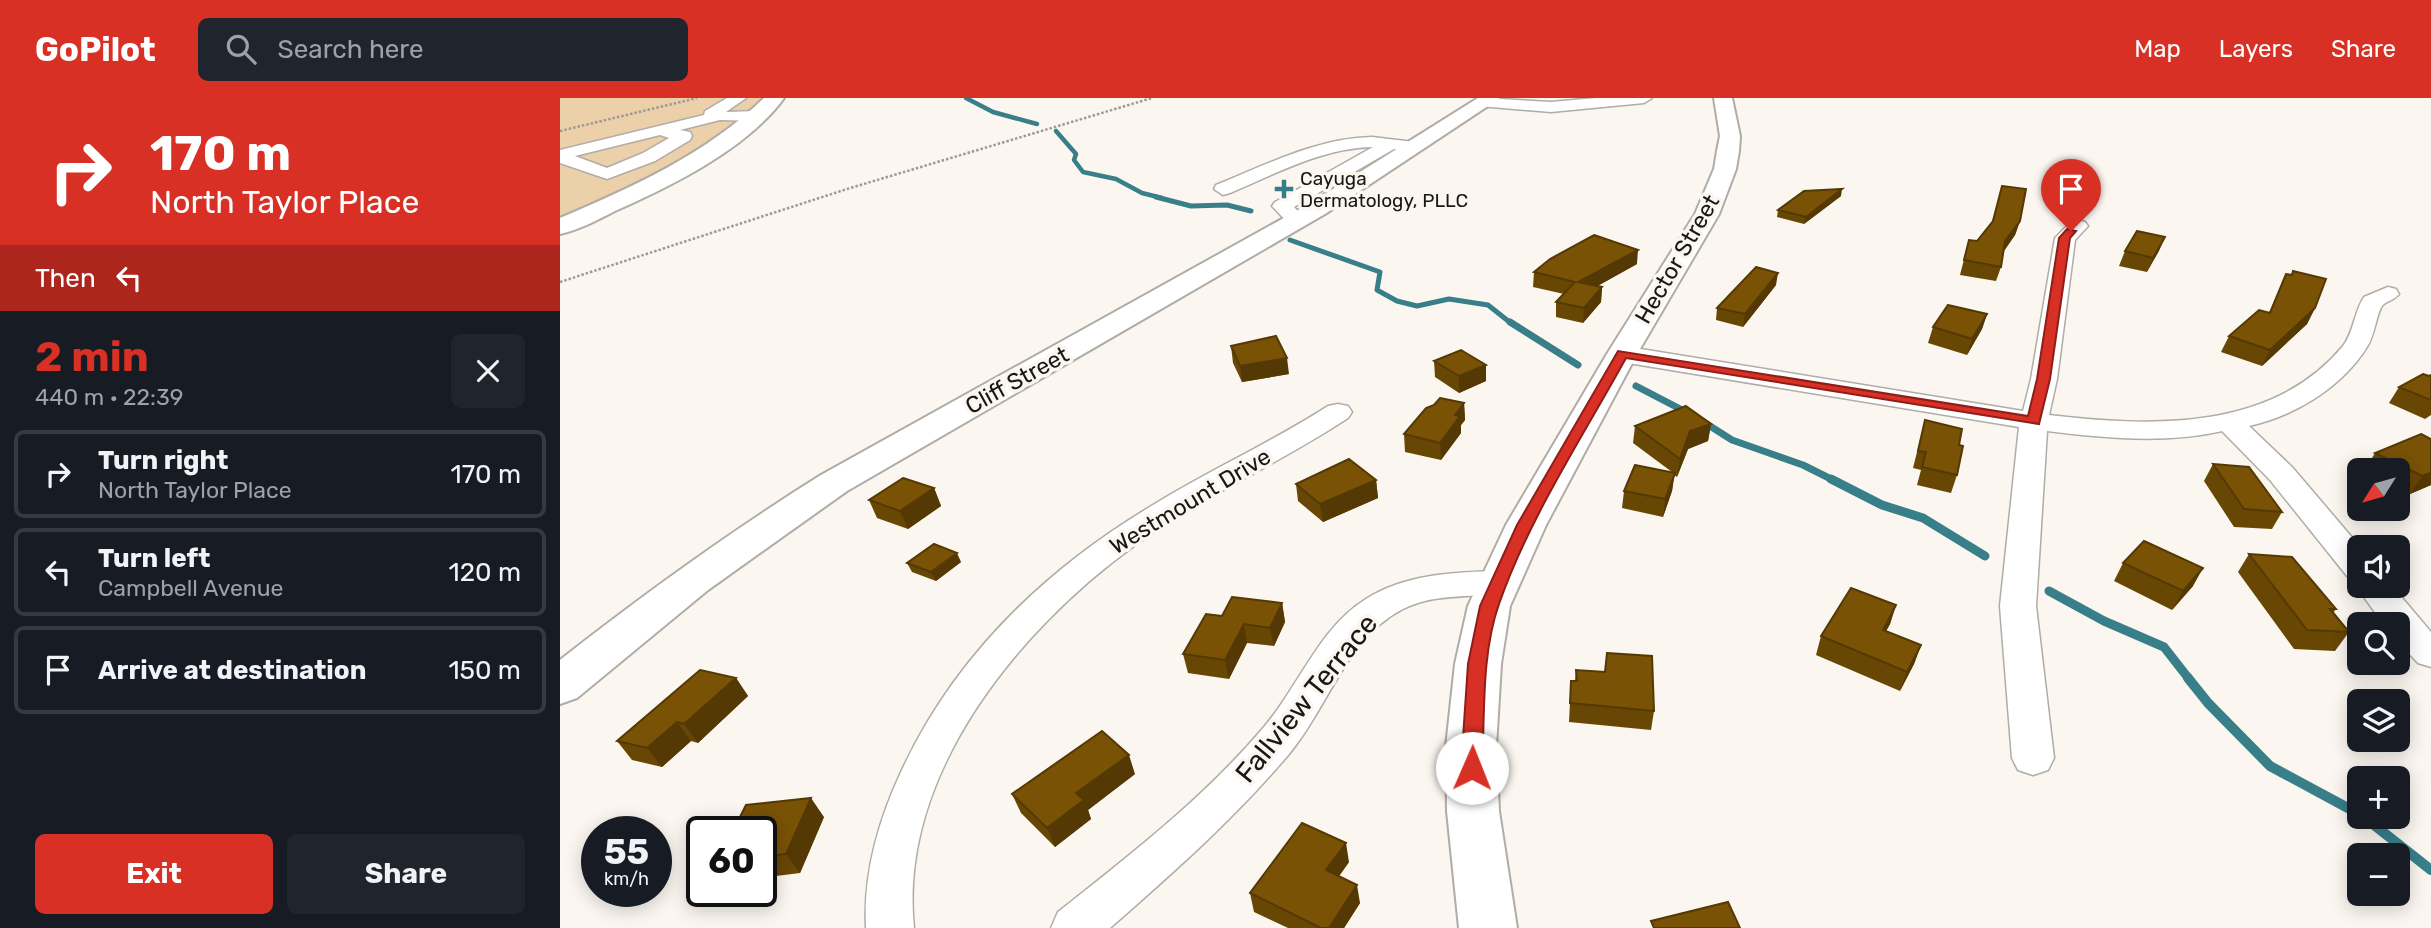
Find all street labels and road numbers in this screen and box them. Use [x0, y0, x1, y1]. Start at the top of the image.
street label: Hector Street [1629, 189, 1725, 329]
street label: Cliff Street [960, 340, 1074, 420]
street label: Westmount Drive [1104, 442, 1276, 560]
street label: Fallview Terrace [1228, 607, 1384, 789]

